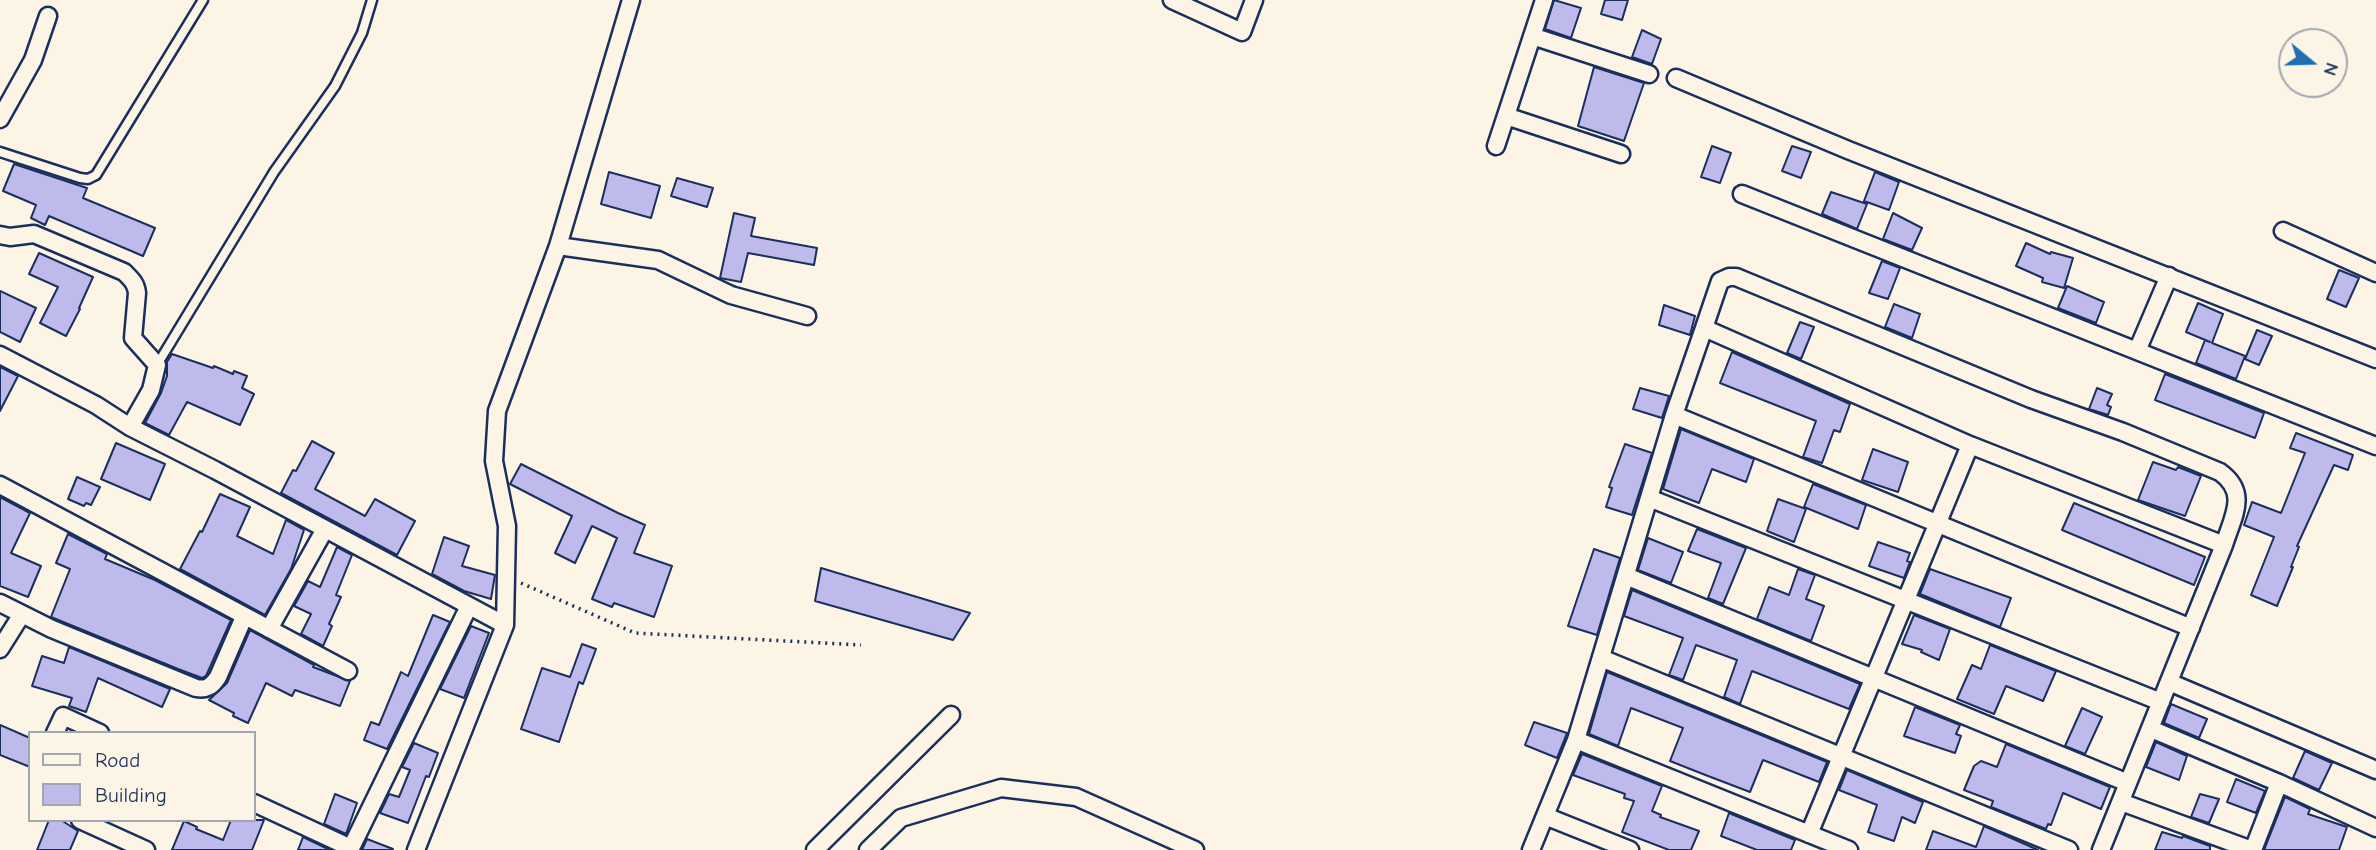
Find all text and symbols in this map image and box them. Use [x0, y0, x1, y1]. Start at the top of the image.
north arrow [2278, 28, 2348, 98]
text: N [2319, 60, 2343, 79]
legend [28, 731, 256, 822]
text: Road [95, 748, 140, 772]
text: Building [95, 783, 167, 807]

